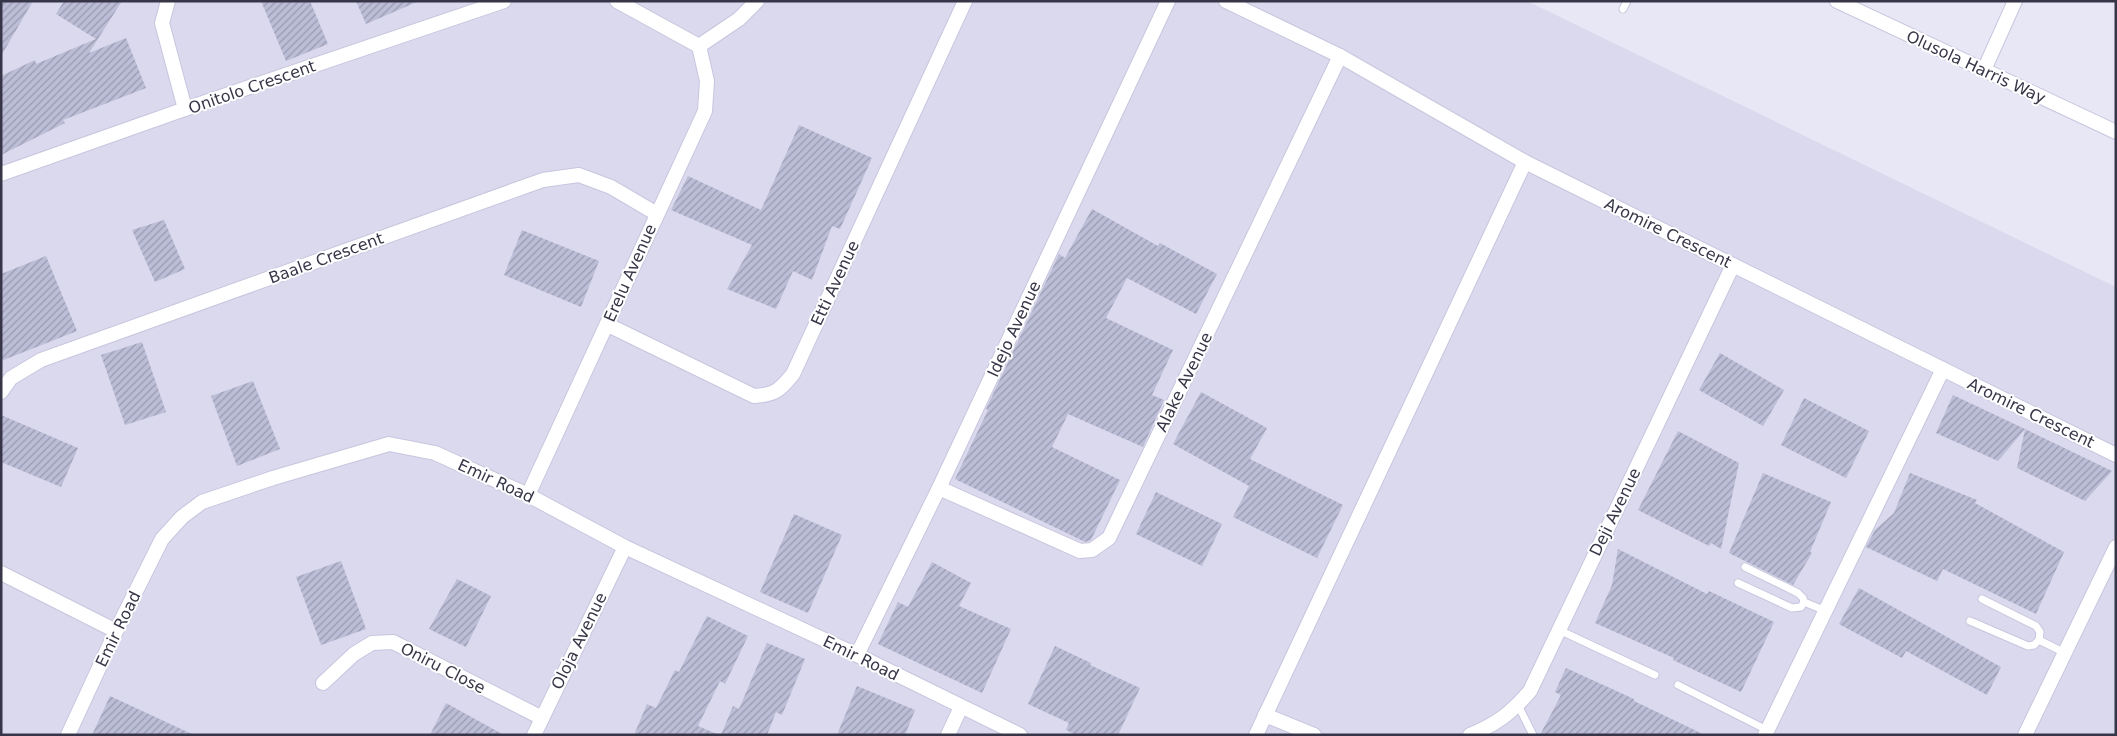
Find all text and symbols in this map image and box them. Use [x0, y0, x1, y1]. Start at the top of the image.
street label: Olusola Harris Way [1903, 26, 2049, 108]
street label: Onitolo Crescent [186, 56, 318, 118]
street label: Aromire Crescent [1601, 194, 1735, 272]
street label: Erelu Avenue [600, 221, 660, 325]
street label: Baale Crescent [266, 228, 386, 288]
street label: Etti Avenue [807, 237, 863, 329]
street label: Idejo Avenue [984, 278, 1044, 380]
street label: Alake Avenue [1152, 329, 1216, 435]
street label: Aromire Crescent [1964, 374, 2098, 452]
street label: Emir Road [455, 455, 537, 507]
street label: Deji Avenue [1586, 465, 1644, 559]
street label: Emir Road [91, 588, 145, 670]
street label: Oloja Avenue [547, 589, 611, 693]
street label: Emir Road [820, 631, 902, 685]
street label: Oniru Close [397, 639, 489, 697]

